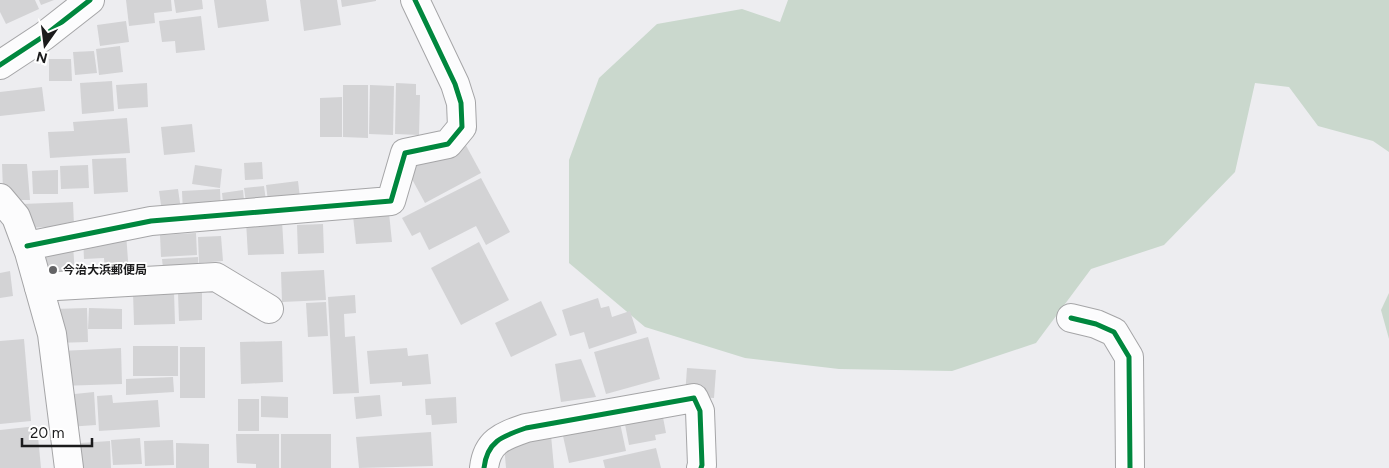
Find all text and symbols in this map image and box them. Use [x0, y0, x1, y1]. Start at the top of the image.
north arrow [20, 20, 70, 70]
text: N [35, 48, 49, 67]
place label: 今治大浜郵便局 [63, 263, 147, 277]
marker: 今治大浜郵便局 [47, 264, 59, 276]
scale bar [22, 416, 92, 448]
text: 20 m [30, 424, 64, 442]

